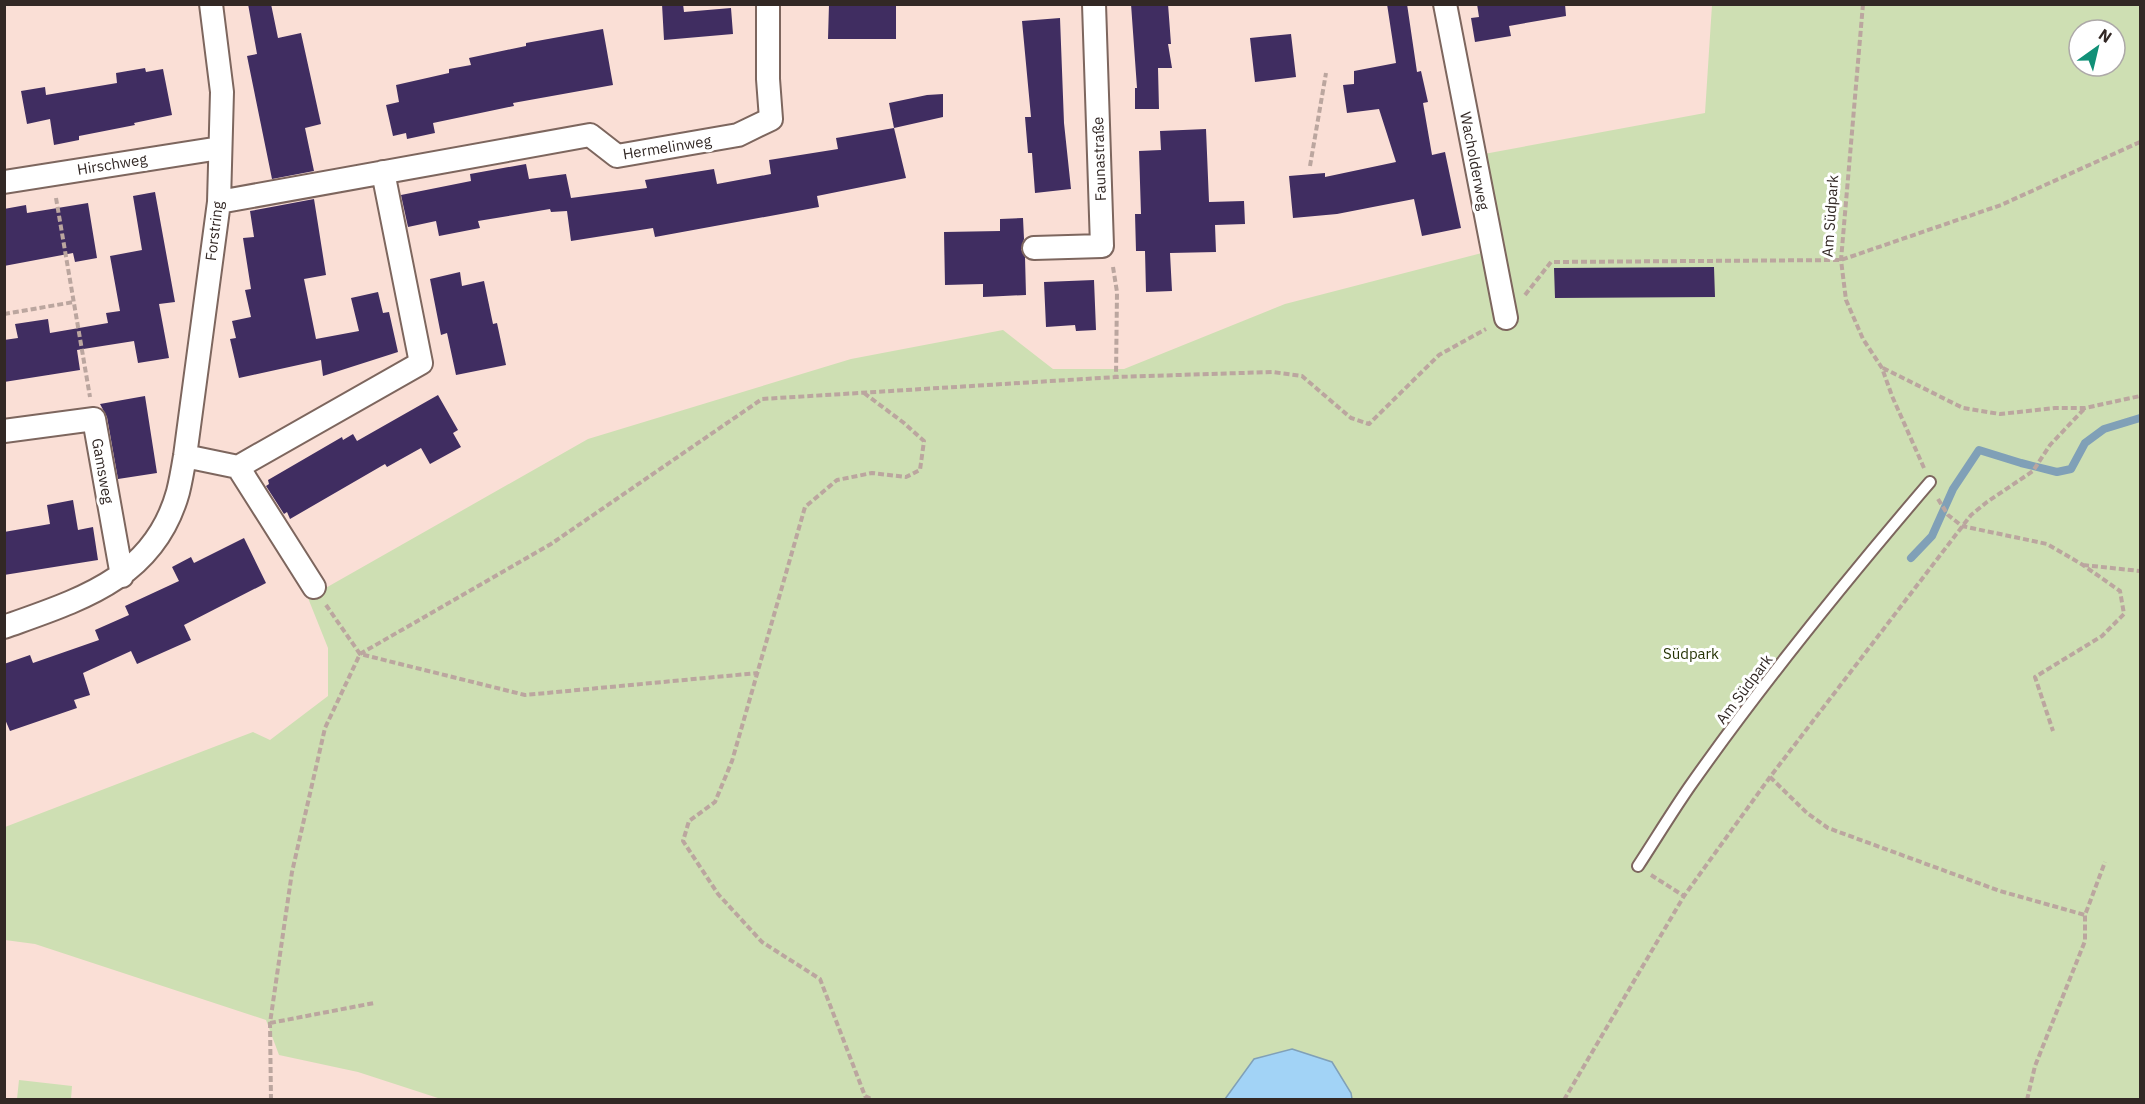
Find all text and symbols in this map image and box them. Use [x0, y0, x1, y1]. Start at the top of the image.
north arrow [2067, 18, 2127, 78]
text: N [2095, 24, 2116, 47]
street label: Wacholderweg [1456, 110, 1494, 212]
street label: Faunastraße [1088, 116, 1110, 202]
street label: Hermelinweg [621, 131, 713, 163]
street label: Hirschweg [76, 149, 149, 179]
street label: Am Südpark [1818, 174, 1842, 258]
street label: Forstring [201, 200, 227, 262]
street label: Gamsweg [88, 437, 118, 505]
park label: Südpark [1663, 644, 1719, 663]
street label: Am Südpark [1712, 650, 1776, 728]

